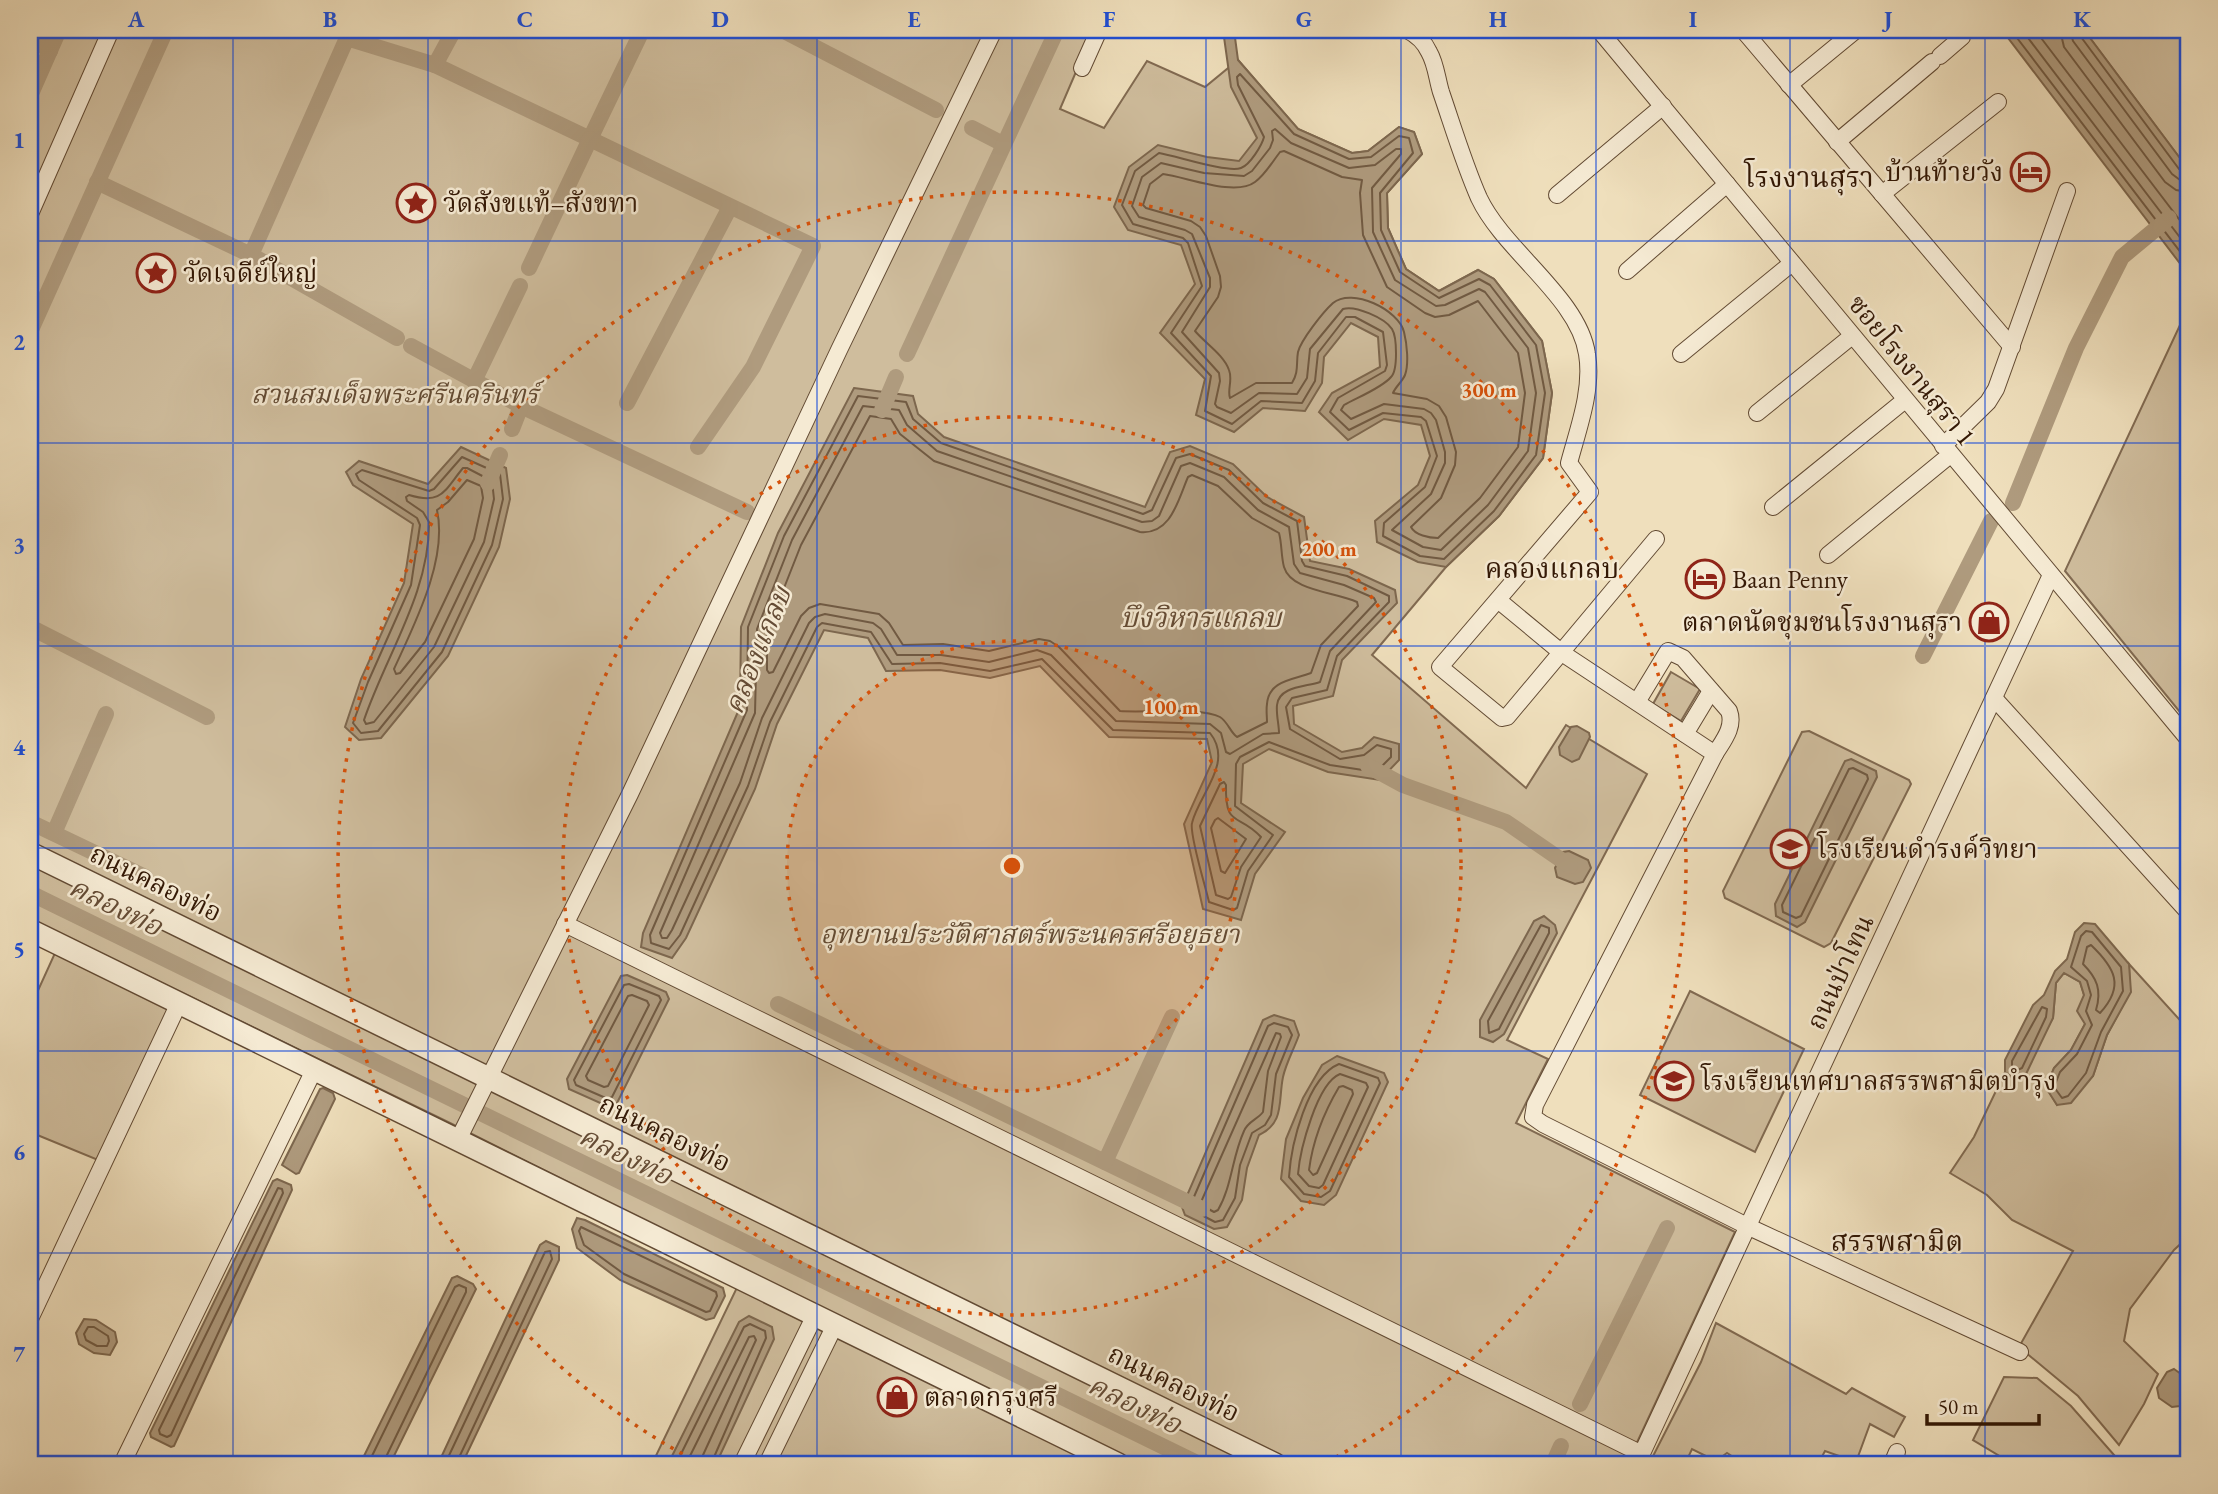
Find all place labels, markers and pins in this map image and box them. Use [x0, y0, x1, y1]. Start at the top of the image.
hotel icon: บ้านท้ายวัง [2009, 151, 2051, 193]
place label: บ้านท้ายวัง [1885, 155, 2003, 189]
place icon: วัดสังขแท้–สังขทา [395, 182, 437, 224]
place label: วัดสังขแท้–สังขทา [443, 186, 638, 220]
place icon: วัดเจดีย์ใหญ่ [135, 252, 177, 294]
place label: วัดเจดีย์ใหญ่ [183, 255, 317, 290]
hotel icon: Baan Penny [1684, 558, 1726, 600]
place label: Baan Penny [1732, 562, 1849, 596]
shop icon: ตลาดนัดชุมชนโรงงานสุรา [1968, 601, 2010, 643]
place label: ตลาดนัดชุมชนโรงงานสุรา [1682, 604, 1962, 640]
school or university icon: โรงเรียนดำรงค์วิทยา [1769, 828, 1811, 870]
place label: โรงเรียนดำรงค์วิทยา [1816, 831, 2038, 866]
centre of rings [1000, 854, 1024, 878]
school or university icon: โรงเรียนเทศบาลสรรพสามิตบำรุง [1653, 1060, 1695, 1102]
place label: โรงเรียนเทศบาลสรรพสามิตบำรุง [1700, 1063, 2056, 1099]
shop icon: ตลาดกรุงศรี [876, 1376, 918, 1418]
place label: ตลาดกรุงศรี [924, 1380, 1057, 1415]

